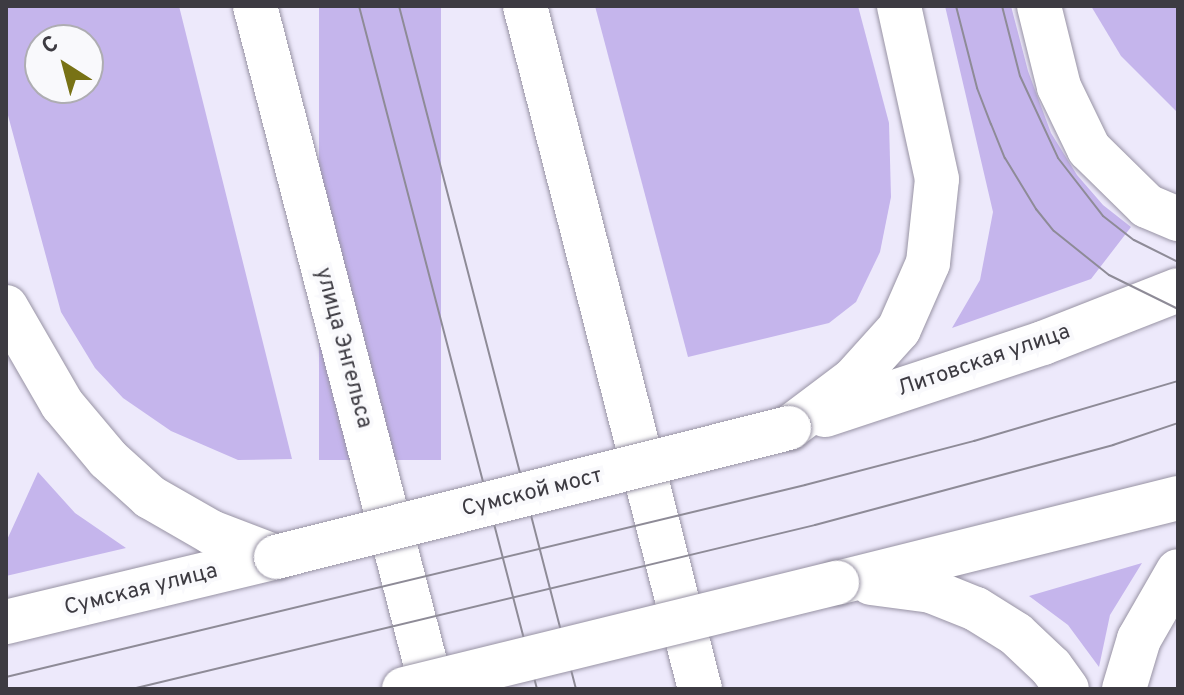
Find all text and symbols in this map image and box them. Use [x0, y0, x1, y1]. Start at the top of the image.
north arrow [24, 24, 104, 104]
text: С [37, 31, 64, 61]
street label: улица Энгельса [309, 265, 377, 431]
street label: Литовская улица [894, 319, 1074, 403]
street label: Сумской мост [459, 463, 605, 523]
street label: Сумская улица [62, 558, 220, 622]

